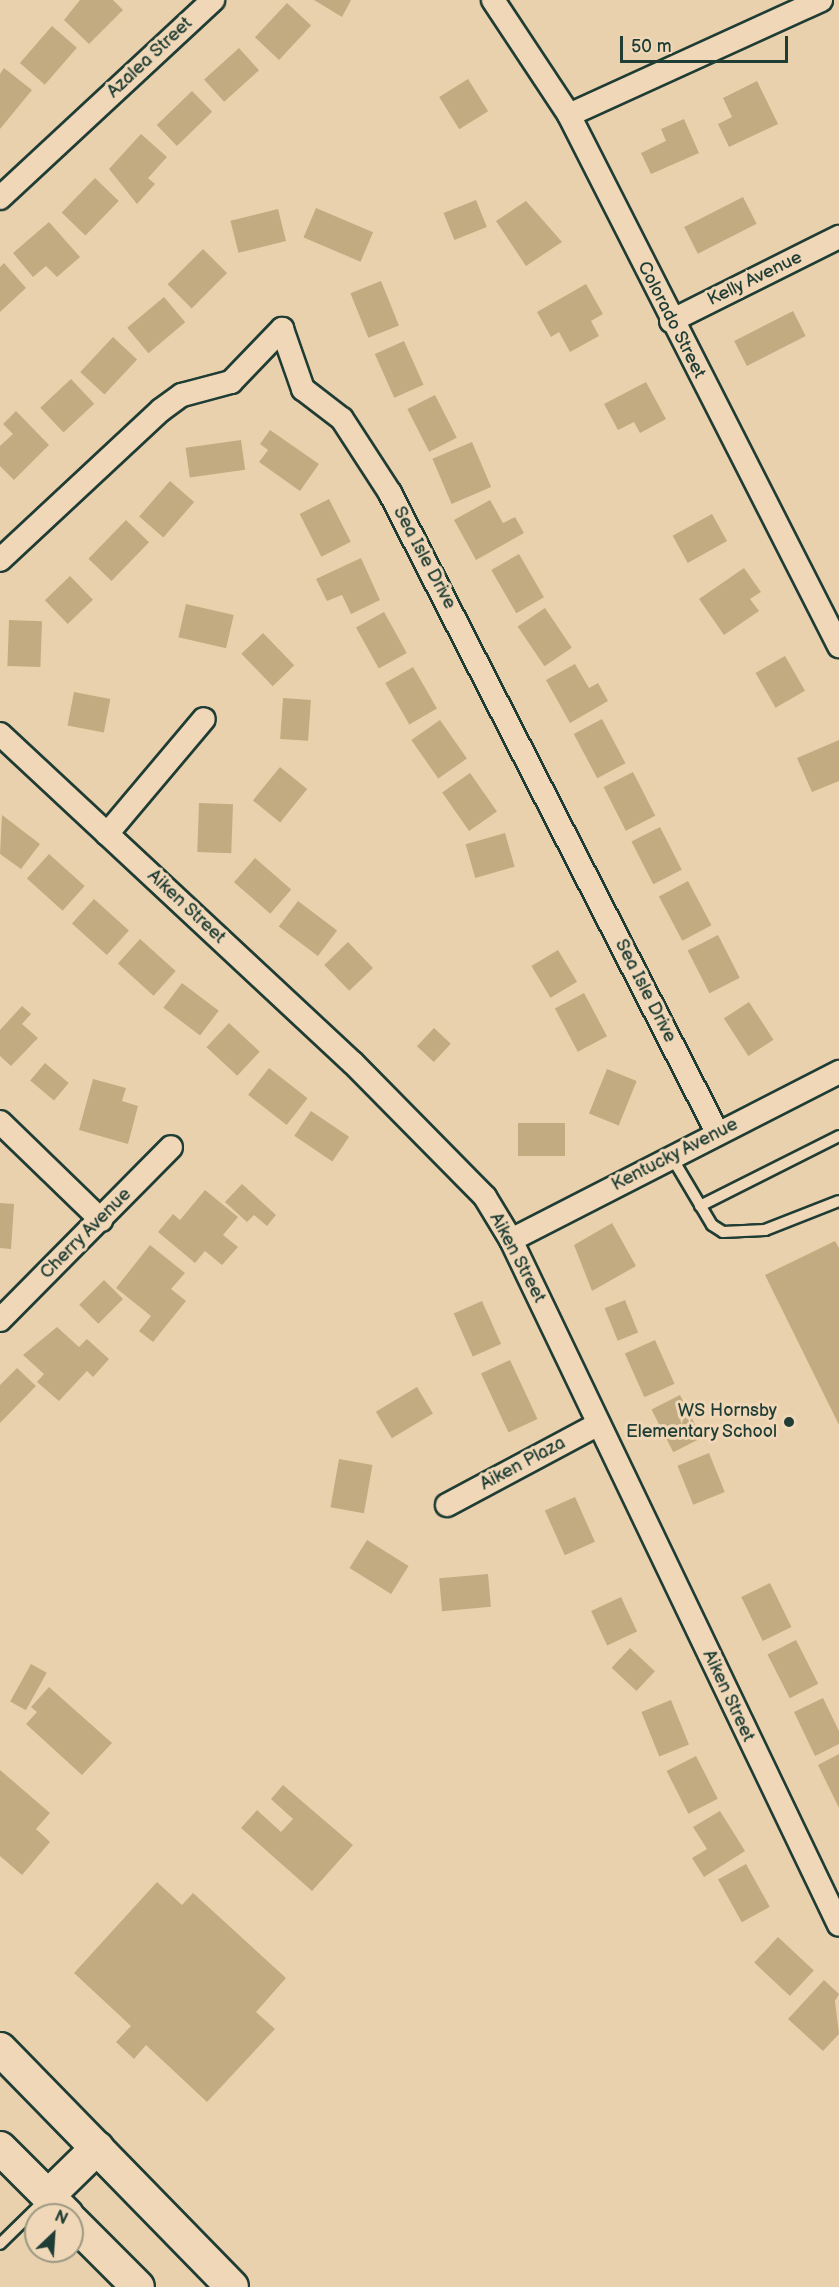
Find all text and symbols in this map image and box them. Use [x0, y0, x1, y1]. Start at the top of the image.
street label: Azalea Street [103, 13, 197, 103]
scale bar [623, 24, 791, 62]
text: 50 m [631, 36, 672, 57]
street label: Kelly Avenue [704, 247, 806, 311]
street label: Colorado Street [632, 258, 710, 382]
street label: Sea Isle Drive [388, 503, 460, 613]
street label: Aiken Street [142, 865, 230, 949]
street label: Sea Isle Drive [610, 936, 680, 1046]
street label: Kentucky Avenue [608, 1114, 742, 1196]
street label: Cherry Avenue [36, 1184, 136, 1284]
street label: Aiken Street [484, 1209, 550, 1307]
place label: WS Hornsby Elementary School [624, 1401, 777, 1444]
marker: WS Hornsby Elementary School [782, 1415, 796, 1429]
street label: Aiken Plaza [477, 1433, 569, 1495]
street label: Aiken Street [697, 1647, 759, 1745]
north arrow [24, 2203, 84, 2263]
text: N [52, 2207, 70, 2229]

